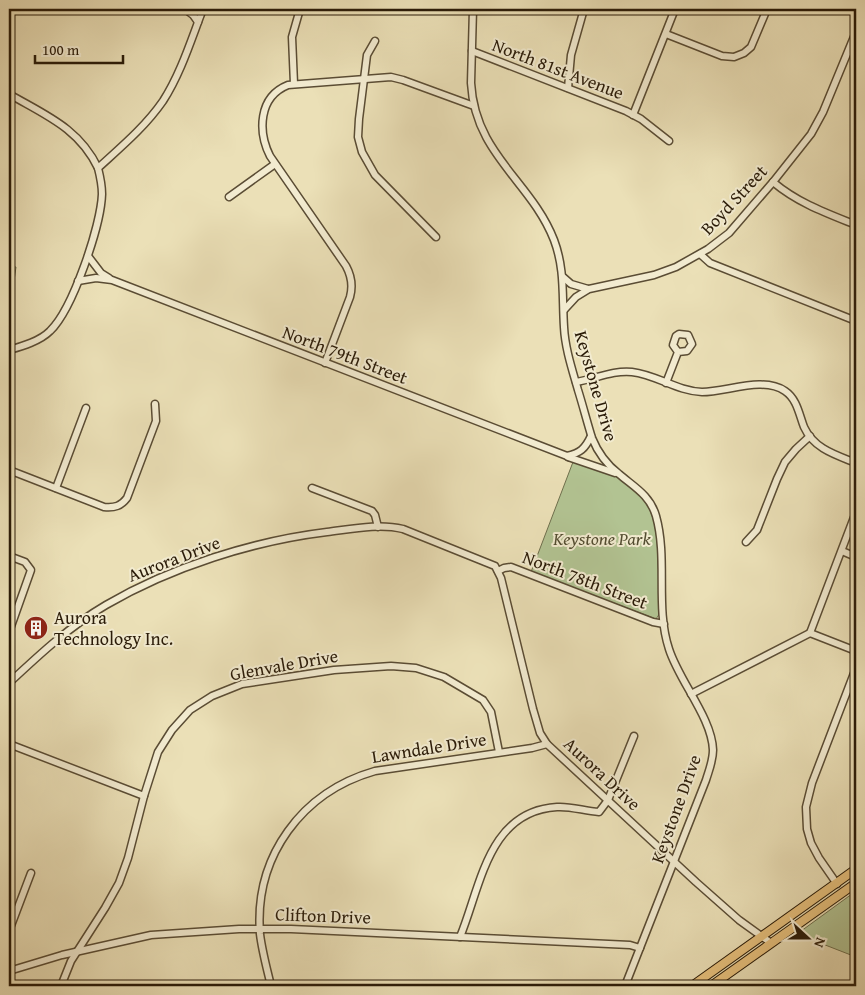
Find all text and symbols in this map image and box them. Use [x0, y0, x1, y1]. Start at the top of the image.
street label: North 81st Avenue [489, 31, 628, 106]
scale bar [35, 32, 122, 64]
text: 100 m [42, 39, 80, 60]
street label: Boyd Street [694, 158, 774, 241]
street label: North 79th Street [279, 318, 412, 391]
street label: Keystone Drive [568, 328, 625, 444]
park label: Keystone Park [552, 525, 651, 552]
street label: Aurora Drive [124, 529, 224, 589]
street label: North 78th Street [519, 543, 652, 616]
place label: Aurora Technology Inc. [54, 604, 173, 652]
building icon: Aurora Technology Inc. [23, 615, 49, 641]
street label: Glenvale Drive [228, 642, 340, 687]
street label: Lawndale Drive [370, 725, 488, 770]
street label: Aurora Drive [558, 731, 647, 817]
street label: Keystone Drive [643, 751, 708, 867]
street label: Clifton Drive [275, 900, 371, 931]
north arrow [782, 912, 832, 962]
text: N [809, 935, 831, 951]

